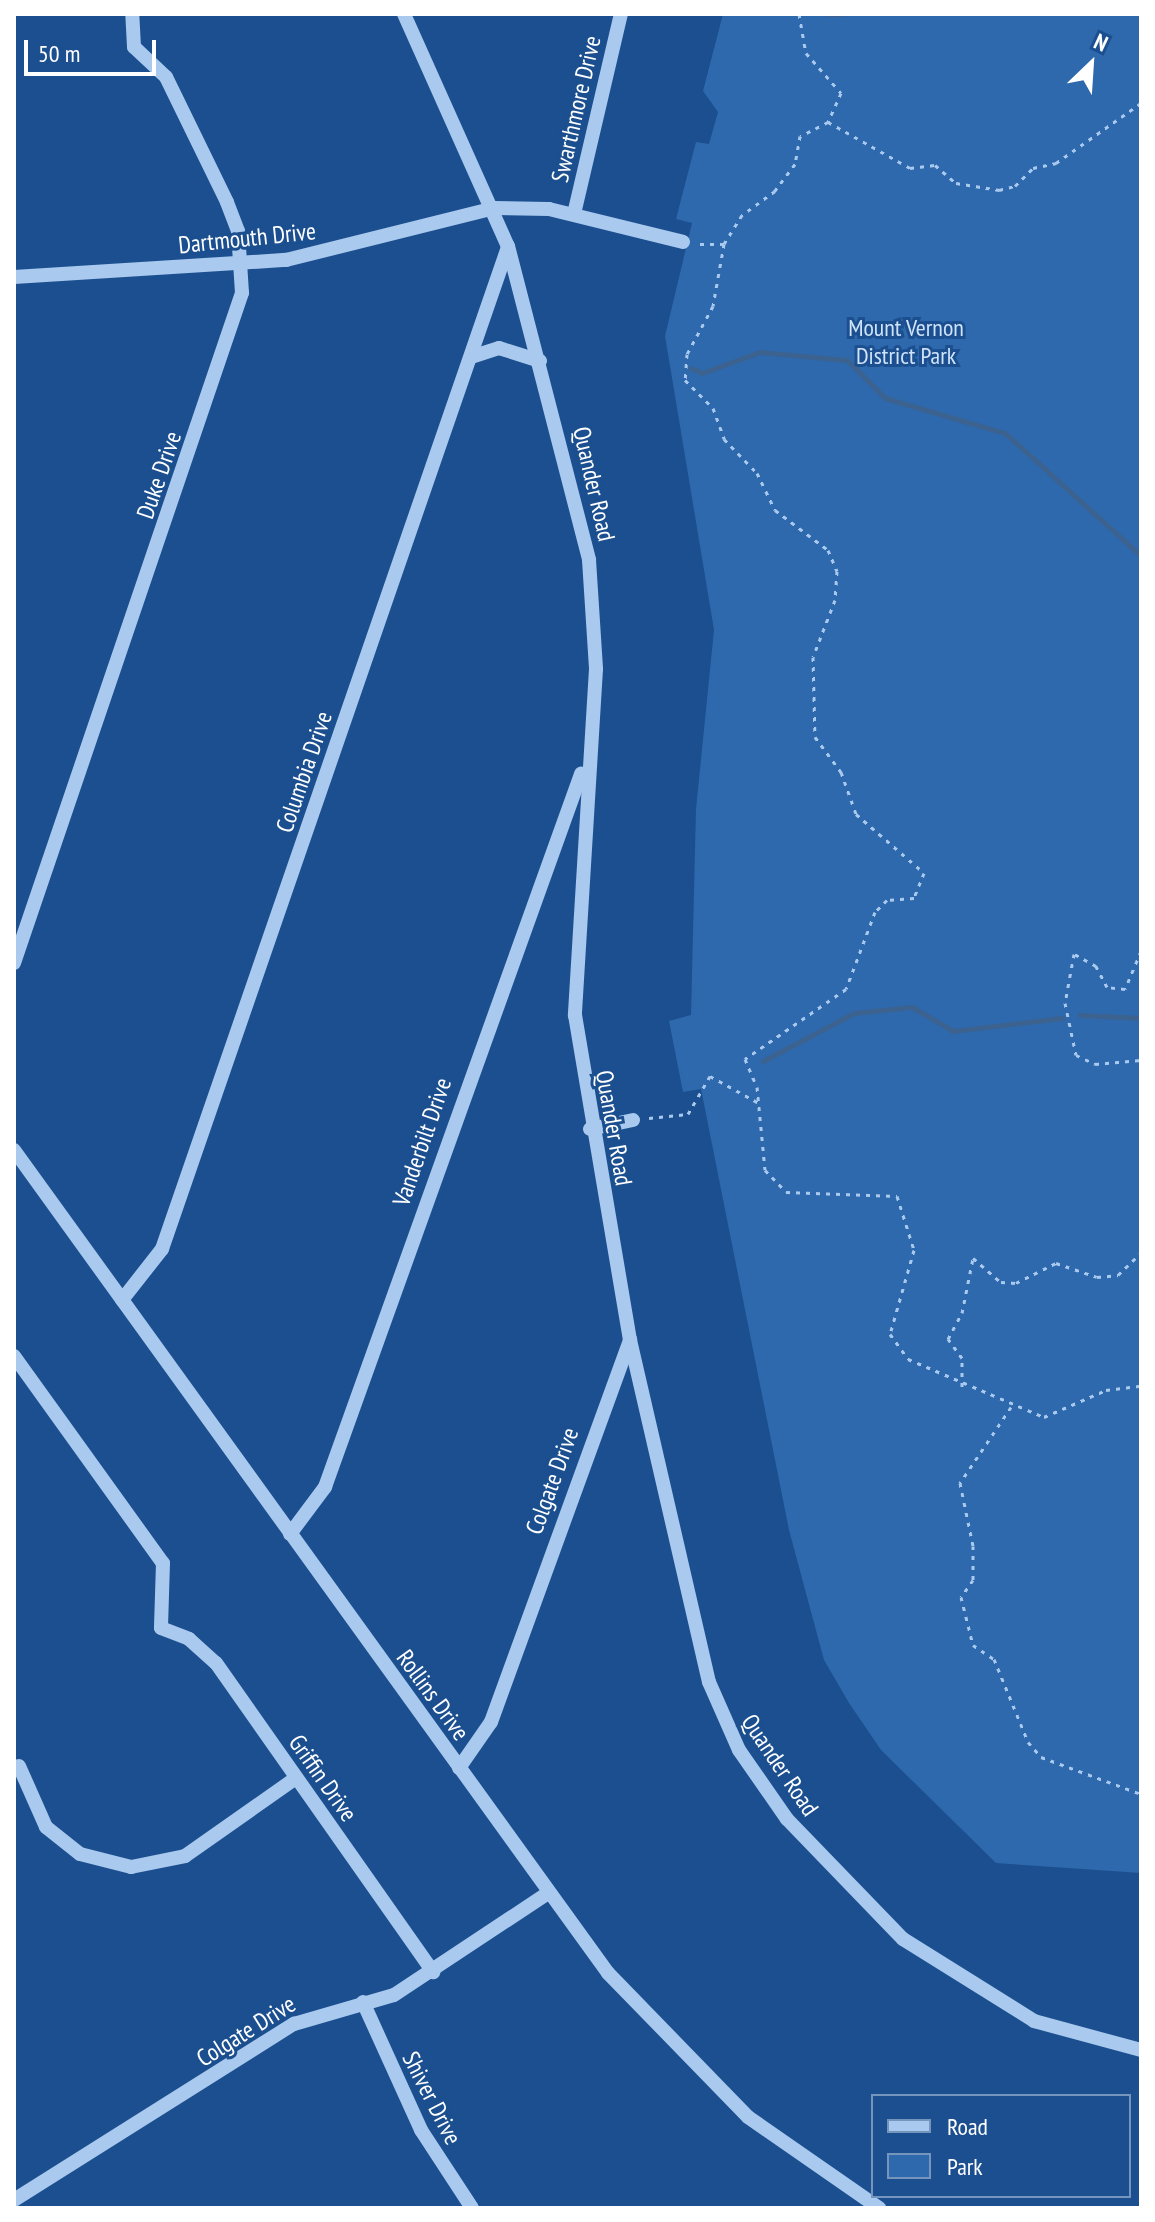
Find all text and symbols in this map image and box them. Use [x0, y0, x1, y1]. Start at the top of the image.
scale bar [28, 24, 160, 74]
north arrow [1051, 24, 1131, 104]
text: N [1090, 27, 1112, 57]
street label: Swarthmore Drive [545, 33, 607, 185]
text: 50 m [38, 38, 80, 69]
street label: Dartmouth Drive [177, 216, 317, 260]
park label: Mount Vernon District Park [848, 314, 964, 370]
street label: Quander Road [567, 424, 621, 544]
street label: Duke Drive [131, 427, 187, 523]
street label: Columbia Drive [270, 708, 338, 836]
street label: Quander Road [590, 1068, 638, 1188]
street label: Vanderbilt Drive [387, 1074, 457, 1210]
street label: Colgate Drive [519, 1424, 585, 1538]
street label: Rollins Drive [391, 1644, 475, 1746]
street label: Quander Road [735, 1709, 825, 1821]
street label: Griffin Drive [283, 1729, 363, 1827]
street label: Colgate Drive [191, 1989, 301, 2073]
street label: Shiver Drive [396, 2047, 468, 2149]
legend [871, 2094, 1131, 2198]
text: Road [947, 2111, 988, 2142]
text: Park [947, 2151, 983, 2182]

